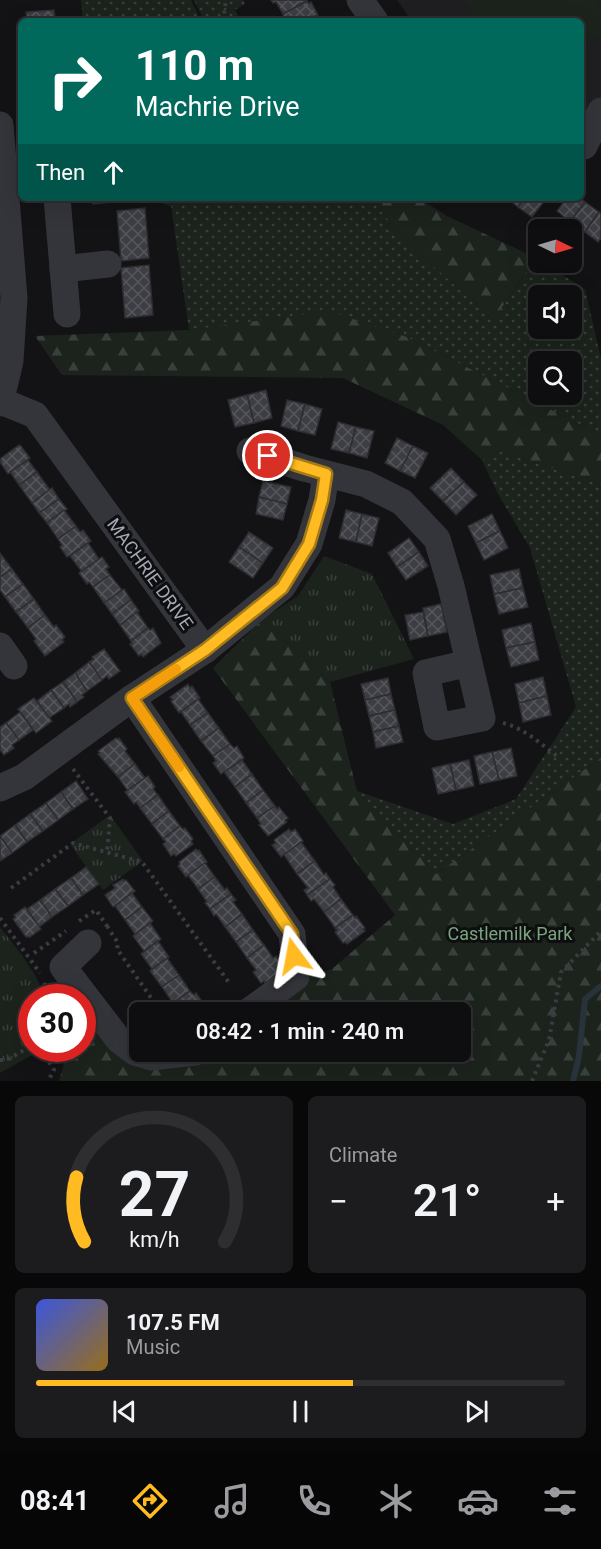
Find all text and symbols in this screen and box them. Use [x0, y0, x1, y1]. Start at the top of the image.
text: 110 m [135, 41, 254, 90]
icon: right [36, 42, 114, 120]
text: Machrie Drive [135, 91, 300, 123]
icon: ahead [97, 156, 130, 189]
text: Then [36, 160, 85, 185]
north arrow [528, 219, 582, 273]
map controls [528, 219, 582, 405]
button: sound [528, 285, 582, 339]
button: search [528, 351, 582, 405]
pin [242, 430, 293, 481]
icon: arrive [251, 439, 284, 472]
street label: MACHRIE DRIVE [103, 514, 198, 633]
park label: Castlemilk Park [447, 923, 573, 944]
position arrow [262, 924, 326, 988]
speed limit sign: 30 [18, 984, 96, 1062]
text: 08:42 · 1 min · 240 m [196, 1019, 404, 1044]
text: Climate [329, 1143, 397, 1167]
text: 27 [118, 1158, 190, 1231]
text: 21° [413, 1174, 481, 1227]
text: − [329, 1182, 348, 1221]
text: + [546, 1182, 565, 1221]
text: km/h [129, 1227, 179, 1252]
text: 107.5 FM [126, 1310, 220, 1335]
text: Music [126, 1335, 180, 1359]
icon: previous [108, 1395, 141, 1428]
icon: pause [284, 1395, 317, 1428]
icon: next [460, 1395, 493, 1428]
icon: directions [129, 1480, 171, 1522]
icon: music [211, 1480, 253, 1522]
icon: phone [293, 1480, 335, 1522]
icon: climate [375, 1480, 417, 1522]
icon: car [457, 1480, 499, 1522]
icon: filters [539, 1480, 581, 1522]
text: 08:41 [20, 1485, 90, 1517]

